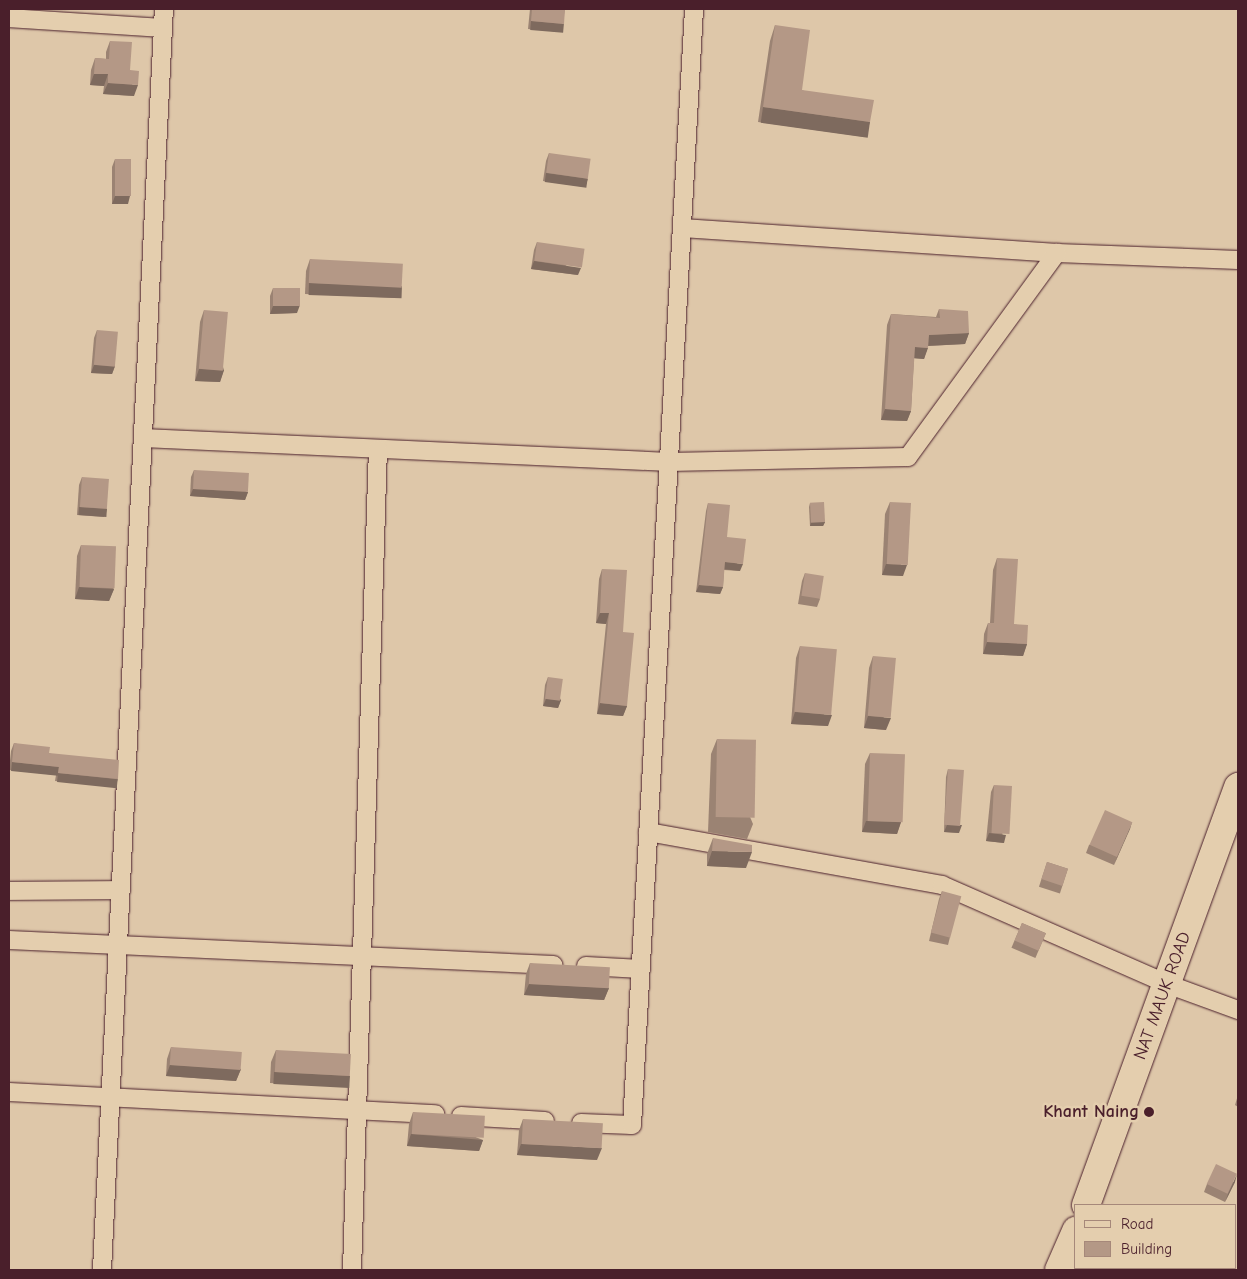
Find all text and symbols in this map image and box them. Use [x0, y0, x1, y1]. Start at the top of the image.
street label: NAT MAUK ROAD [1130, 929, 1196, 1063]
place label: Khant Naing [1043, 1101, 1139, 1123]
marker: Khant Naing [1143, 1106, 1155, 1118]
legend [1074, 1204, 1237, 1269]
text: Road [1121, 1215, 1153, 1233]
text: Building [1121, 1240, 1172, 1258]

